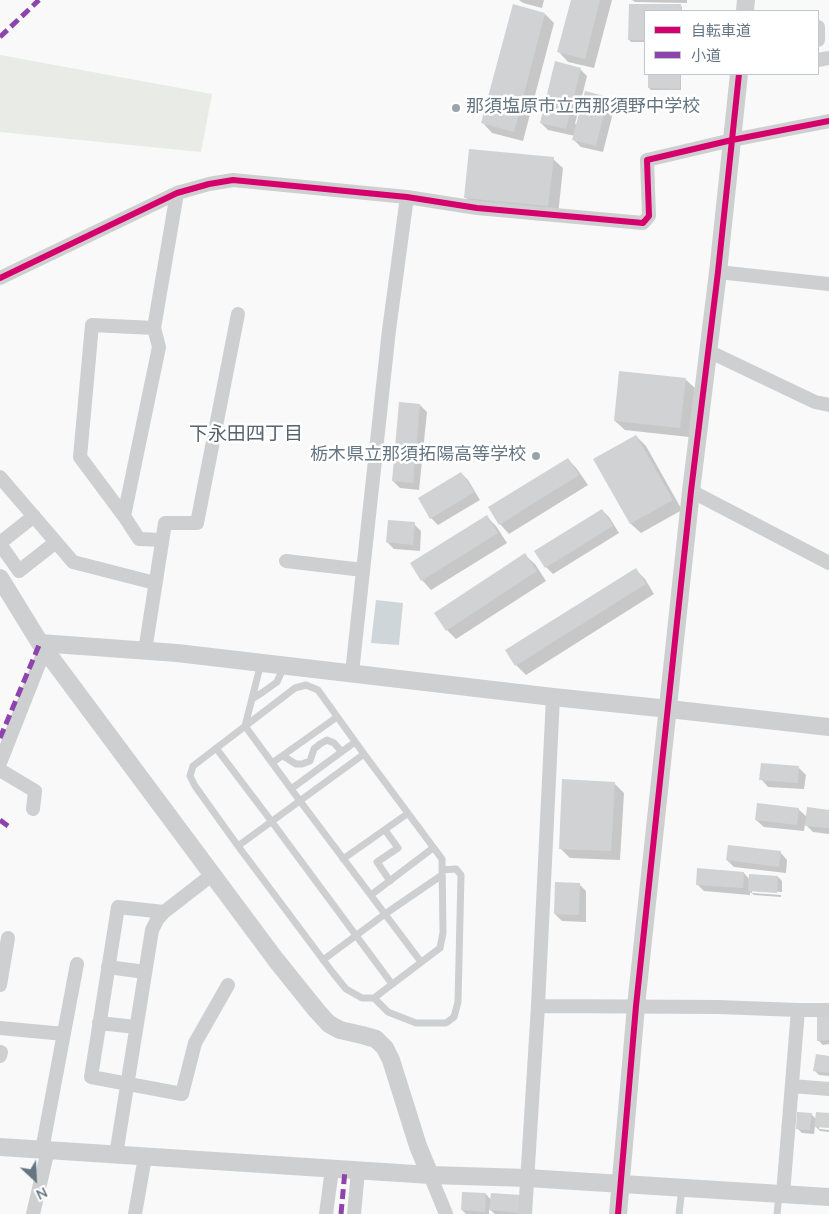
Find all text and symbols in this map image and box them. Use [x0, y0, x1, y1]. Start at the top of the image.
legend [644, 10, 819, 75]
text: 自転車道 [691, 21, 751, 41]
text: 小道 [691, 46, 721, 66]
place label: 那須塩原市立西那須野中学校 [466, 97, 700, 119]
marker: 那須塩原市立西那須野中学校 [450, 102, 462, 114]
district label: 下永田四丁目 [189, 424, 303, 446]
place label: 栃木県立那須拓陽高等学校 [310, 445, 526, 467]
marker: 栃木県立那須拓陽高等学校 [530, 450, 542, 462]
north arrow [10, 1154, 60, 1204]
text: N [33, 1182, 50, 1204]

